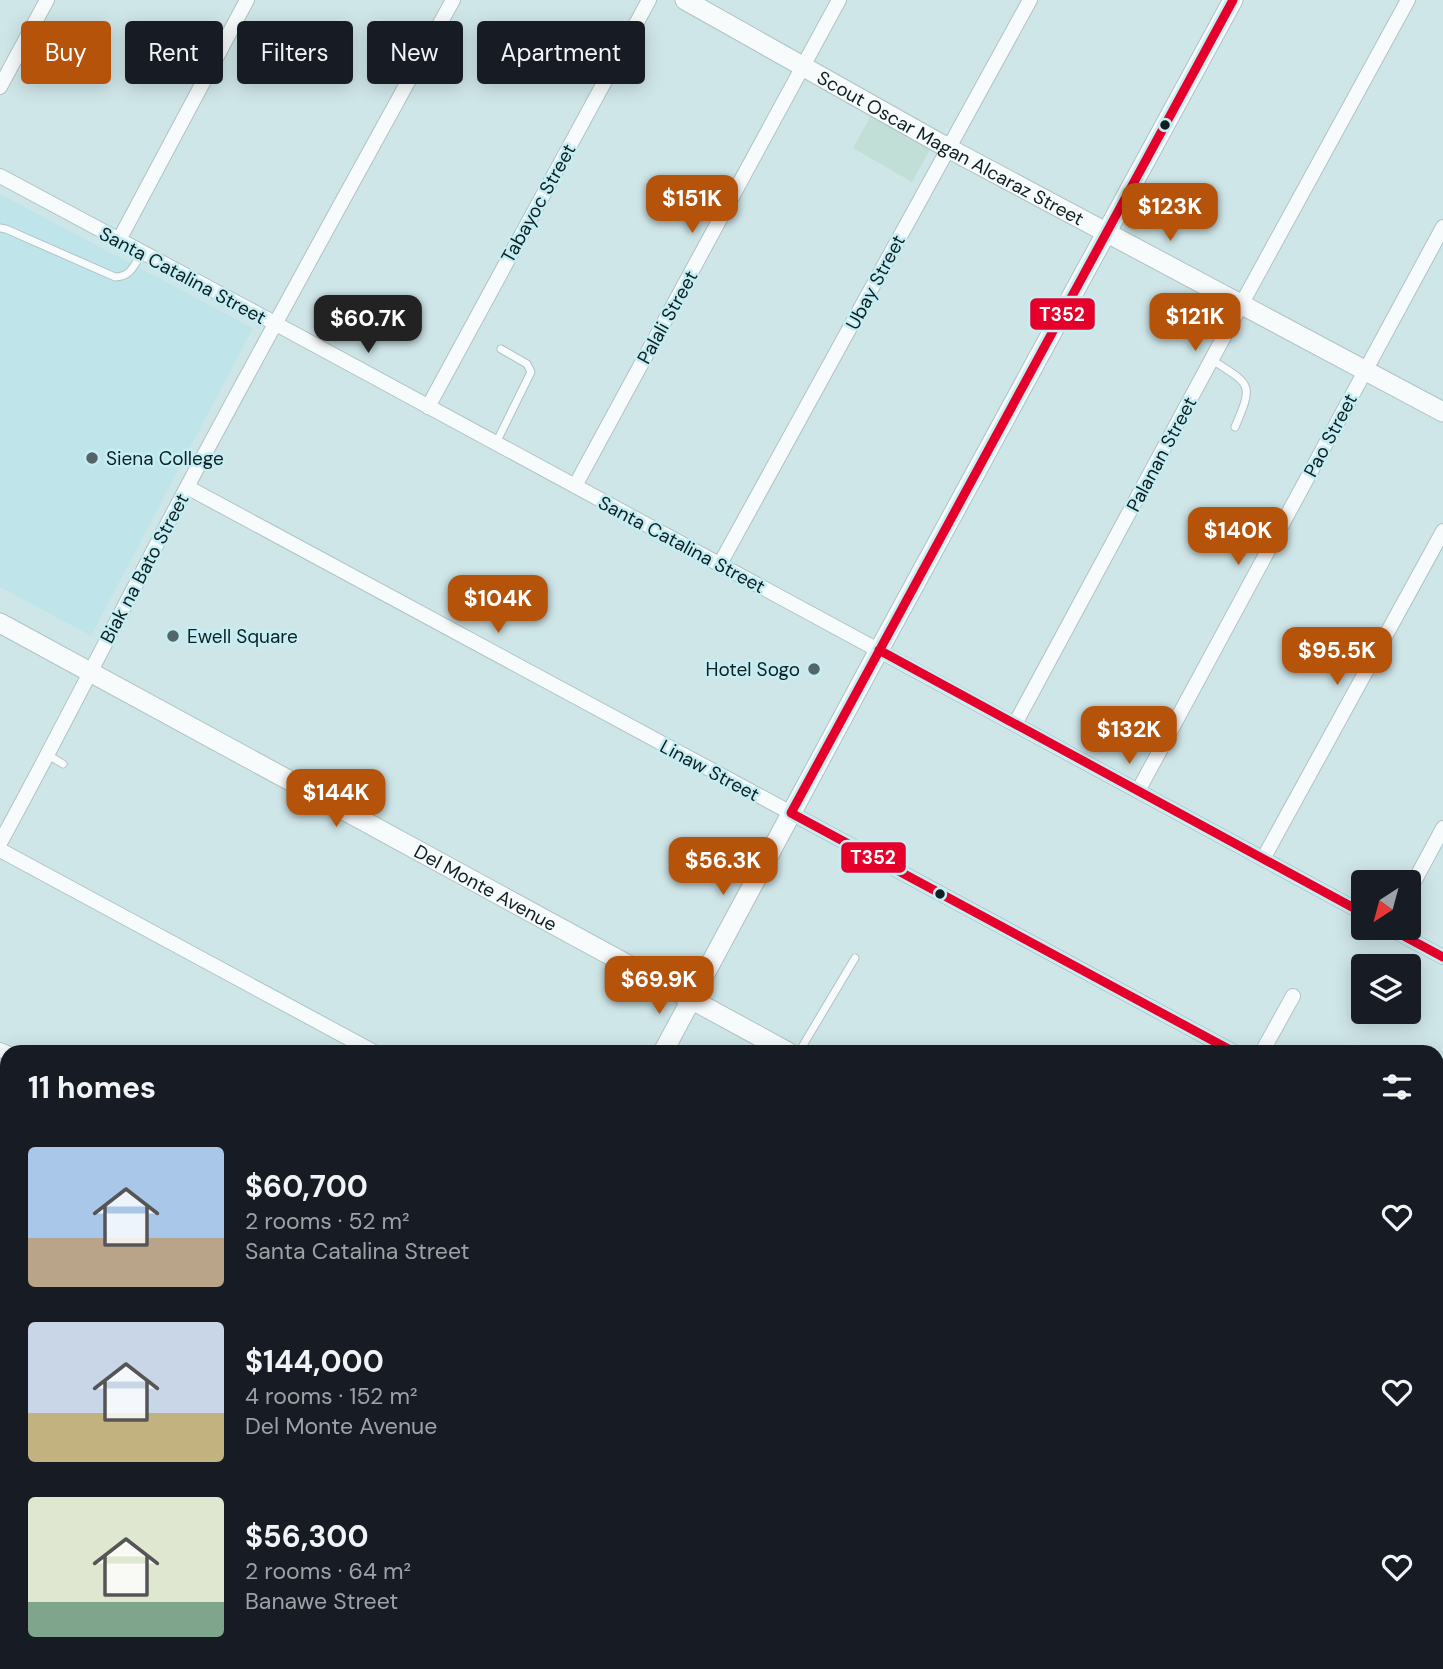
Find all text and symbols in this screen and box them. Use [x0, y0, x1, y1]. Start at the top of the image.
chip: Buy [21, 21, 111, 84]
chip: Rent [125, 21, 223, 84]
chip: Filters [237, 21, 353, 84]
chip: New [367, 21, 463, 84]
chip: Apartment [477, 21, 645, 84]
street label: Scout Oscar Magan Alcaraz Street [813, 65, 1088, 231]
unlabelled marker [1158, 118, 1172, 132]
street label: Tabayoc Street [495, 139, 581, 267]
pin: $151K [643, 176, 741, 235]
text: $151K [662, 183, 722, 213]
pin: $123K [1121, 184, 1219, 243]
text: $123K [1138, 191, 1202, 221]
street label: Santa Catalina Street [95, 221, 271, 330]
street label: Ubay Street [840, 231, 911, 334]
street label: Palali Street [631, 266, 703, 368]
pin: $121K [1146, 294, 1244, 353]
pin: $60.7K [311, 296, 425, 355]
line badge: T352 [1029, 297, 1096, 331]
text: $121K [1166, 301, 1224, 331]
text: T352 [1039, 302, 1085, 327]
text: $60.7K [330, 303, 406, 333]
street label: Pao Street [1298, 389, 1363, 481]
street label: Palanan Street [1121, 392, 1202, 516]
place label: Siena College [106, 446, 224, 471]
marker: Siena College [84, 450, 100, 466]
street label: Biak na Bato Street [94, 489, 194, 647]
street label: Santa Catalina Street [594, 490, 770, 599]
pin: $140K [1189, 508, 1287, 567]
text: $140K [1204, 515, 1272, 545]
pin: $104K [449, 576, 547, 635]
text: $104K [464, 583, 532, 613]
place label: Ewell Square [187, 624, 298, 649]
marker: Ewell Square [165, 628, 181, 644]
pin: $95.5K [1280, 628, 1394, 687]
text: $95.5K [1298, 635, 1376, 665]
place label: Hotel Sogo [706, 657, 800, 682]
marker: Hotel Sogo [806, 661, 822, 677]
pin: $132K [1080, 706, 1178, 766]
text: $132K [1097, 714, 1161, 744]
street label: Linaw Street [656, 734, 764, 807]
pin: $144K [287, 770, 385, 829]
text: $144K [302, 777, 370, 807]
pin: $56.3K [666, 838, 780, 897]
street label: Del Monte Avenue [410, 839, 561, 937]
line badge: T352 [840, 841, 907, 874]
text: $56.3K [685, 845, 761, 875]
text: T352 [850, 845, 896, 870]
north arrow [1351, 870, 1421, 940]
map controls [1351, 870, 1421, 1024]
unlabelled marker [933, 887, 947, 901]
button: layers [1351, 954, 1421, 1024]
pin: $69.9K [602, 956, 716, 1016]
text: $69.9K [621, 964, 697, 994]
text: 11 homes [28, 1068, 156, 1107]
icon: filters [1378, 1068, 1416, 1106]
text: $60,700 [245, 1167, 368, 1206]
icon: home [84, 1175, 168, 1259]
icon: heart [1378, 1198, 1416, 1236]
text: 2 rooms · 52 m² [245, 1206, 410, 1236]
text: Santa Catalina Street [245, 1236, 470, 1266]
text: $144,000 [245, 1342, 384, 1381]
icon: home [84, 1350, 168, 1434]
icon: heart [1378, 1373, 1416, 1411]
text: 4 rooms · 152 m² [245, 1381, 418, 1411]
text: Del Monte Avenue [245, 1411, 437, 1441]
text: $56,300 [245, 1517, 369, 1556]
icon: home [84, 1525, 168, 1609]
icon: heart [1378, 1548, 1416, 1586]
text: 2 rooms · 64 m² [245, 1556, 411, 1586]
text: Banawe Street [245, 1586, 398, 1616]

